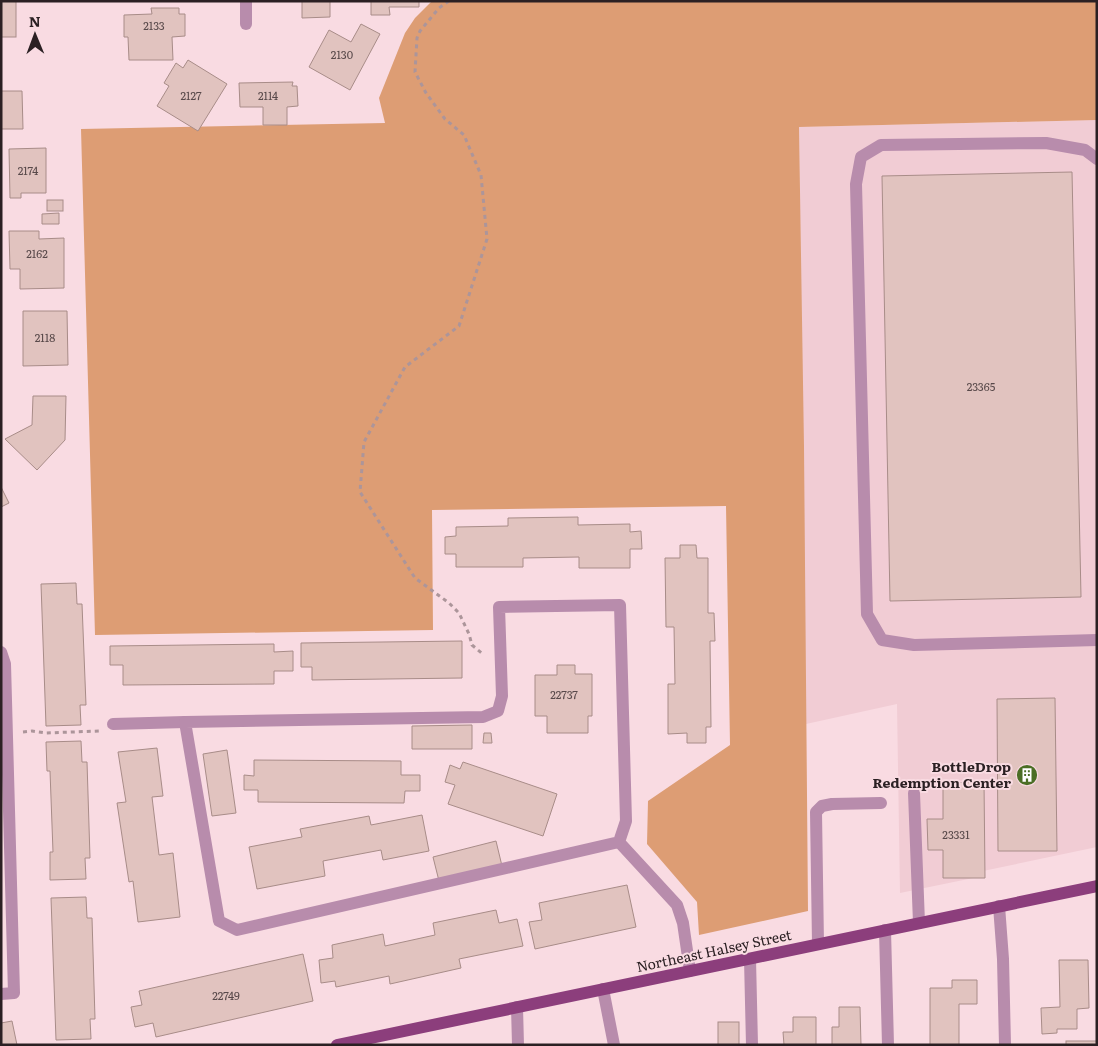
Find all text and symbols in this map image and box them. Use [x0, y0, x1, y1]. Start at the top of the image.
north arrow [10, 10, 60, 60]
text: N [29, 11, 41, 31]
house number: 2133 [143, 17, 165, 33]
house number: 2130 [331, 46, 353, 62]
house number: 2127 [180, 87, 202, 103]
house number: 2114 [258, 87, 278, 103]
house number: 2174 [18, 162, 38, 178]
house number: 2162 [26, 245, 48, 261]
house number: 2118 [35, 329, 55, 345]
house number: 23365 [967, 378, 996, 394]
house number: 22737 [550, 686, 578, 702]
place label: BottleDrop Redemption Center [872, 756, 1011, 792]
building icon: BottleDrop Redemption Center [1015, 763, 1039, 787]
house number: 23331 [942, 826, 970, 842]
street label: Northeast Halsey Street [634, 924, 794, 976]
house number: 22749 [212, 987, 240, 1003]

